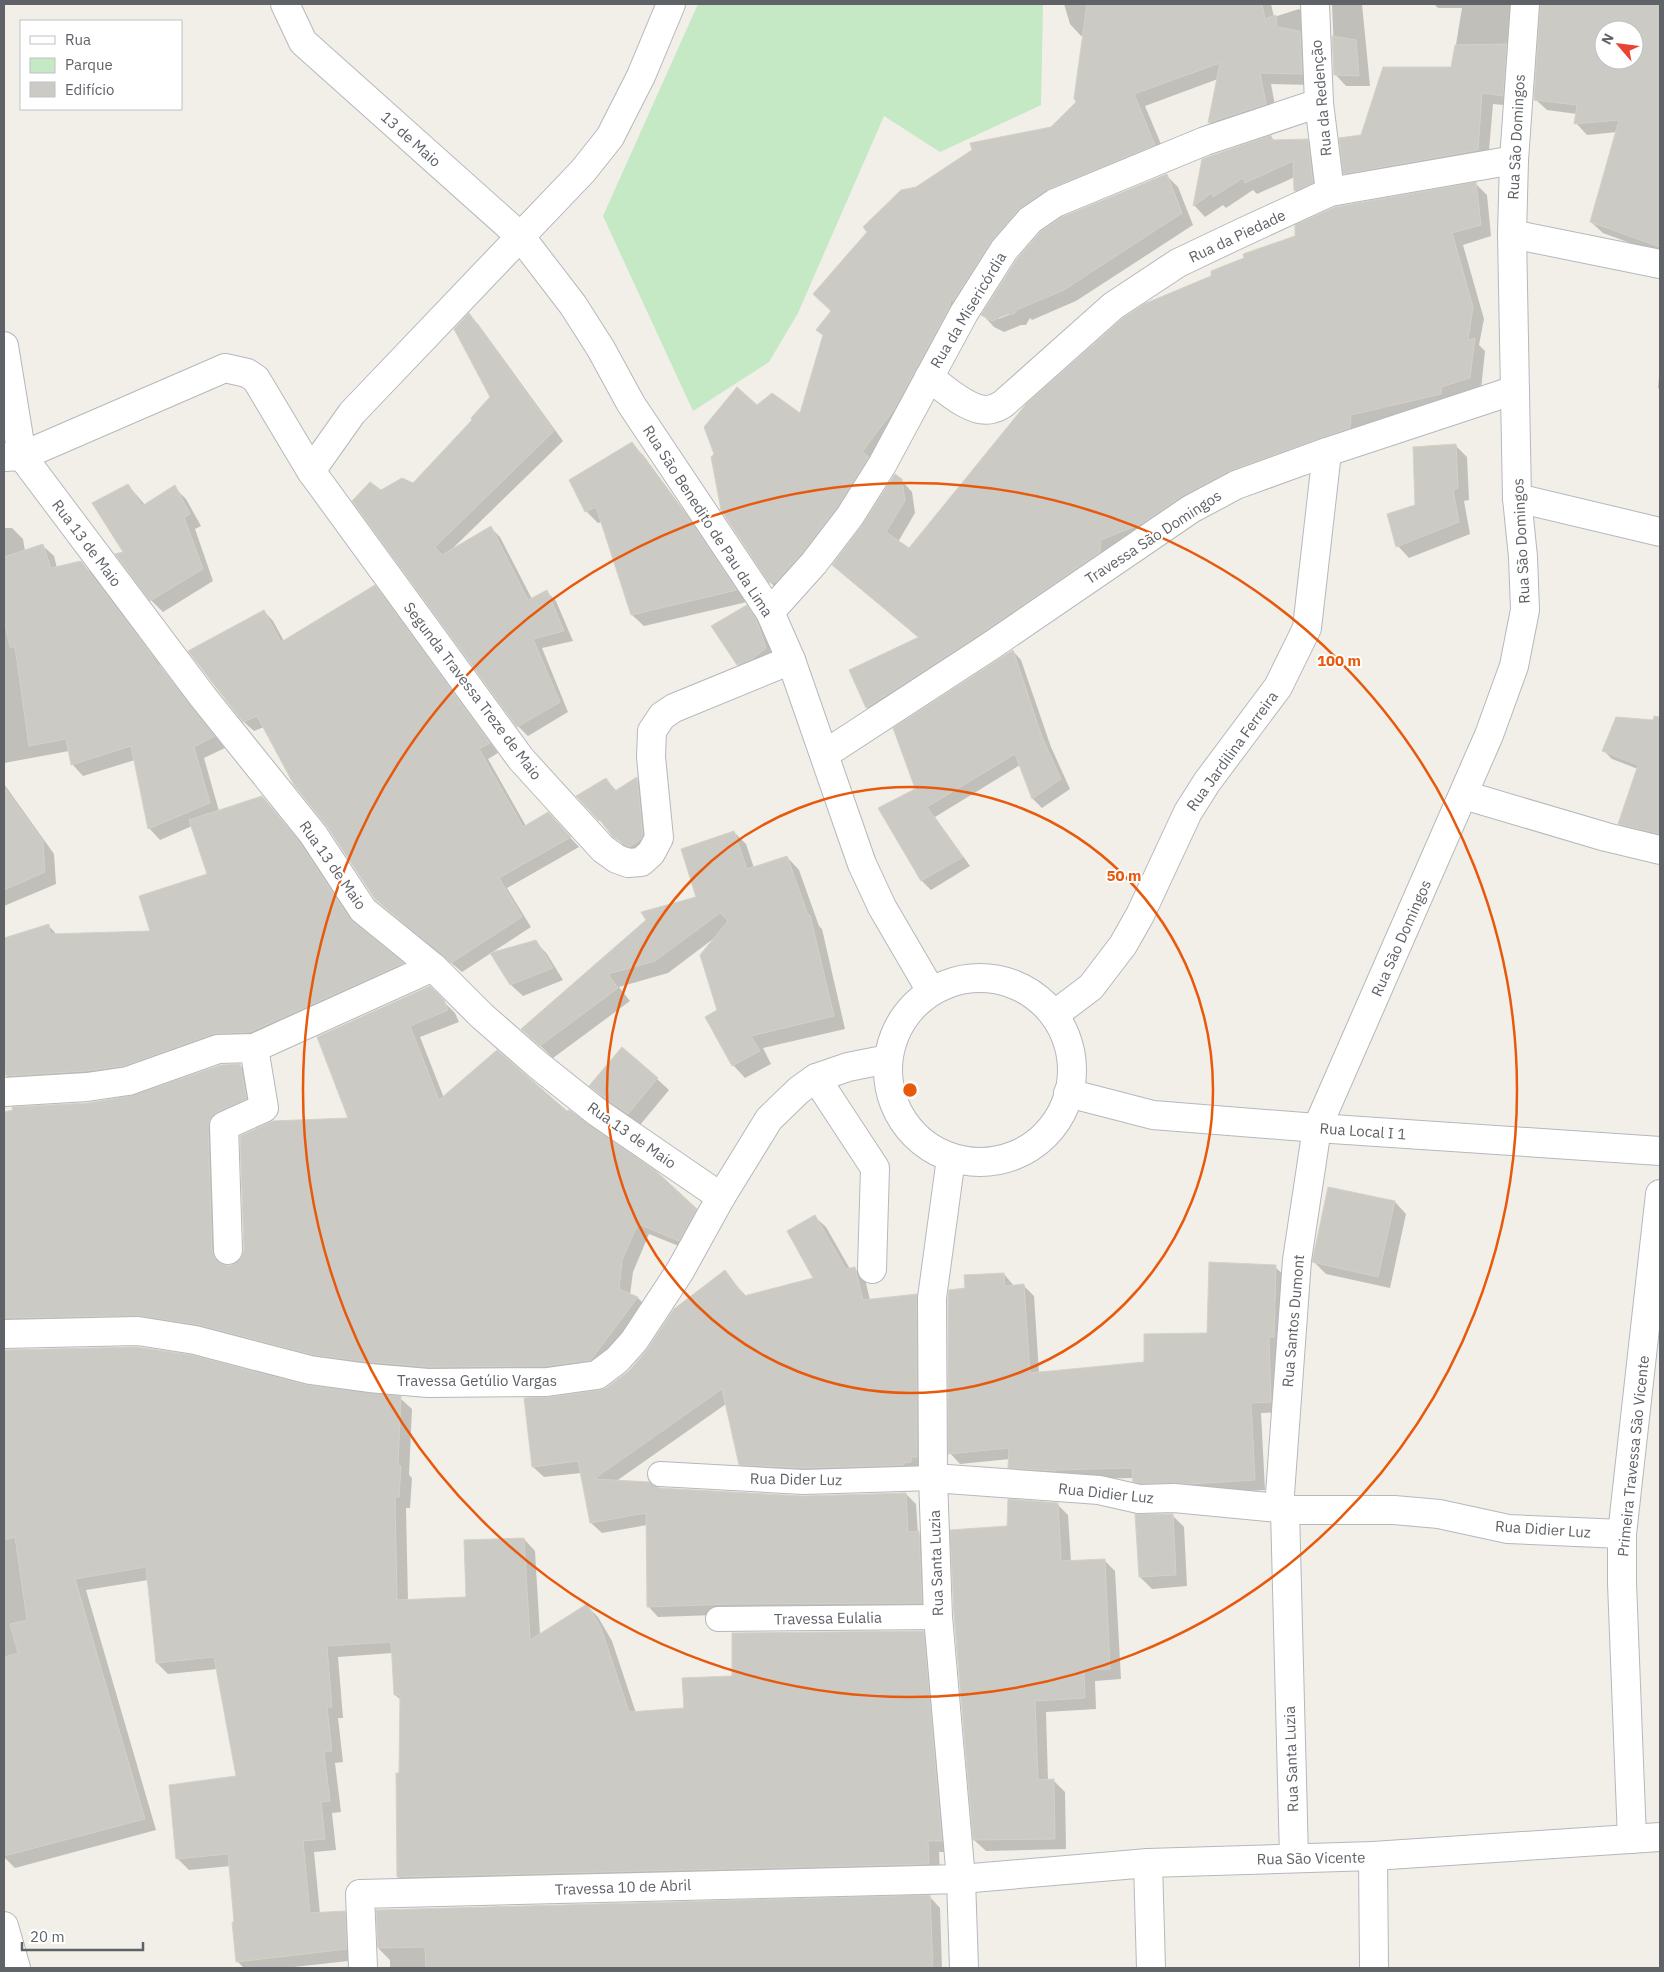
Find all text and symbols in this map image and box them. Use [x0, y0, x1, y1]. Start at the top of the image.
legend [20, 20, 182, 110]
north arrow [1594, 20, 1644, 70]
text: Rua [65, 30, 91, 49]
text: N [1597, 30, 1618, 48]
street label: Rua da Redenção [1306, 39, 1336, 157]
text: Parque [65, 55, 113, 74]
street label: Rua São Domingos [1503, 74, 1529, 200]
text: Edifício [65, 80, 114, 99]
street label: 13 de Maio [377, 107, 445, 171]
street label: Rua da Piedade [1186, 205, 1288, 267]
street label: Rua da Misericórdia [926, 248, 1010, 372]
street label: Rua São Benedito de Pau da Lima [639, 422, 777, 620]
street label: Rua São Domingos [1508, 478, 1534, 604]
street label: Travessa São Domingos [1081, 486, 1225, 588]
street label: Rua 13 de Maio [48, 496, 126, 590]
street label: Segunda Travessa Treze de Maio [400, 598, 546, 784]
text: 100 m [1317, 651, 1361, 670]
street label: Rua Jardilina Ferreira [1182, 687, 1282, 815]
street label: Rua 13 de Maio [295, 817, 371, 913]
text: 50 m [1107, 866, 1141, 885]
street label: Rua São Domingos [1367, 877, 1435, 999]
centre of rings [901, 1081, 919, 1099]
street label: Rua 13 de Maio [584, 1097, 680, 1173]
street label: Rua Local I 1 [1319, 1118, 1407, 1144]
street label: Rua Santos Dumont [1278, 1254, 1308, 1388]
street label: Primeira Travessa São Vicente [1613, 1354, 1653, 1558]
street label: Travessa Getúlio Vargas [397, 1371, 557, 1390]
street label: Rua Dider Luz [750, 1469, 842, 1489]
street label: Rua Didier Luz [1057, 1479, 1155, 1507]
street label: Rua Santa Luzia [925, 1510, 947, 1616]
street label: Rua Didier Luz [1494, 1516, 1592, 1542]
street label: Travessa Eulalia [774, 1608, 882, 1628]
street label: Rua Santa Luzia [1280, 1706, 1302, 1812]
street label: Rua São Vicente [1256, 1848, 1366, 1868]
street label: Travessa 10 de Abril [554, 1875, 692, 1899]
scale bar [22, 1920, 144, 1952]
text: 20 m [30, 1927, 65, 1946]

